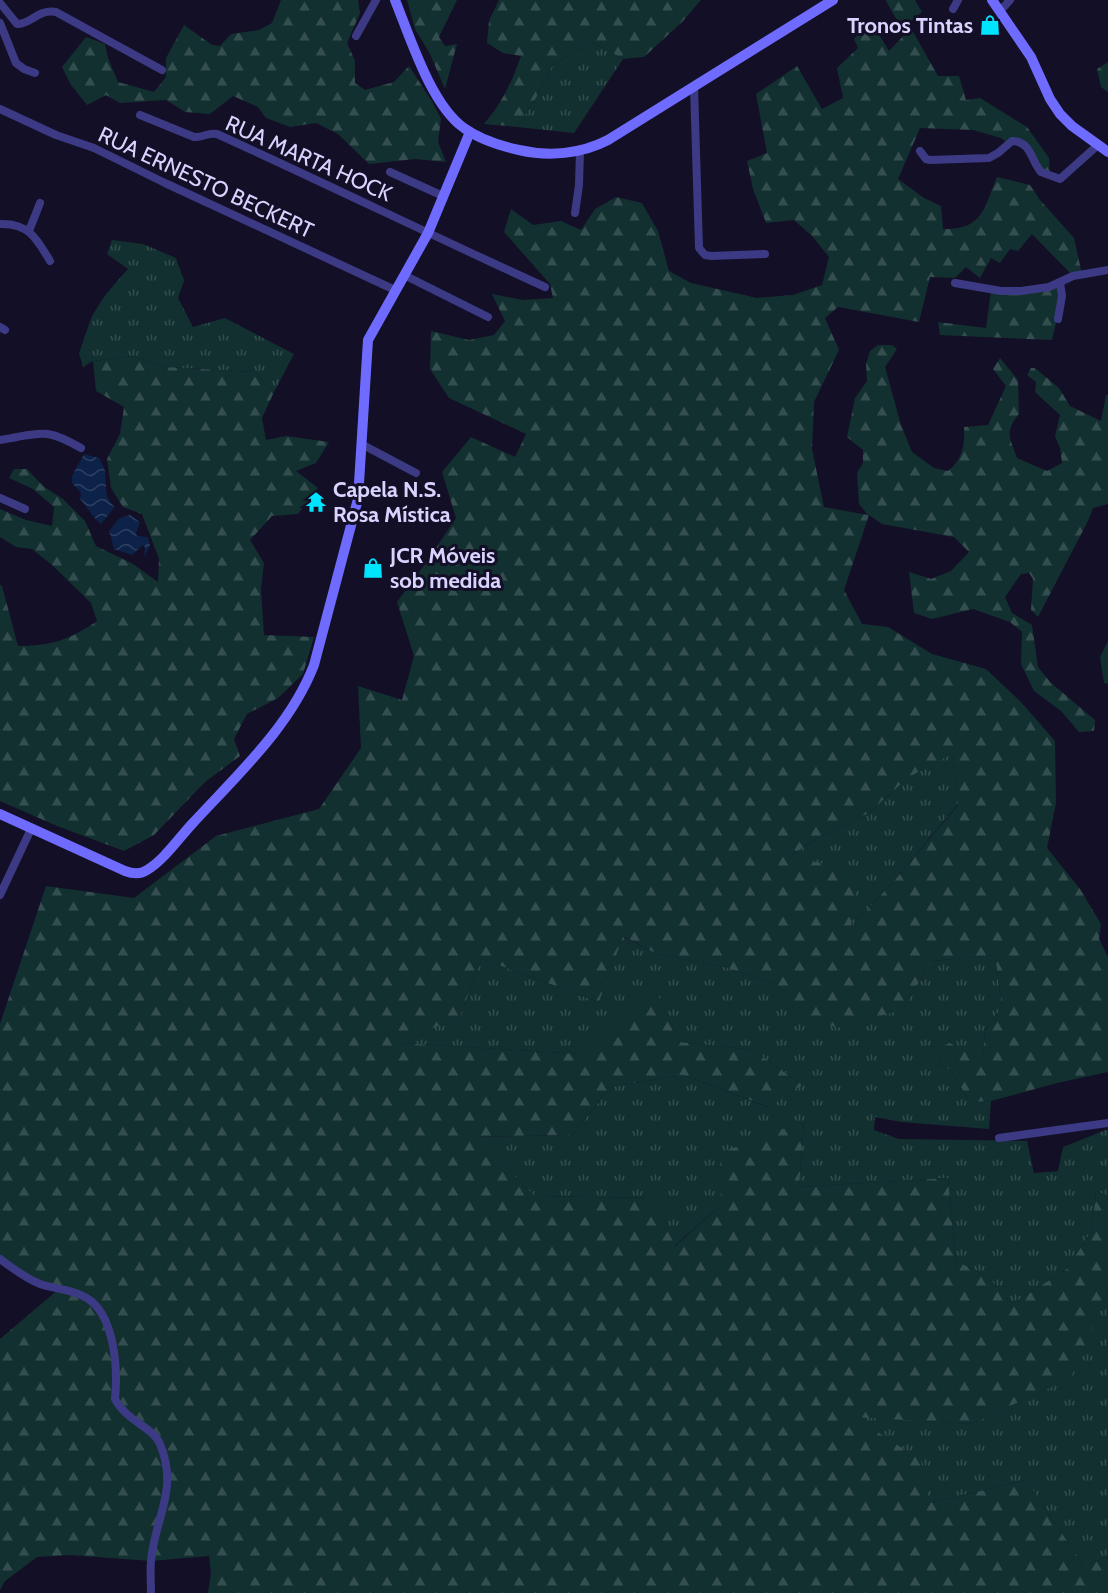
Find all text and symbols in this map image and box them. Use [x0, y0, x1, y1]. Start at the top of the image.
place label: Tronos Tintas [847, 12, 973, 39]
shop icon: Tronos Tintas [978, 13, 1002, 37]
street label: RUA MARTA HOCK [221, 110, 397, 207]
street label: RUA ERNESTO BECKERT [94, 121, 318, 244]
place label: Capela N.S. Rosa Mística [333, 476, 451, 528]
temple icon: Capela N.S. Rosa Mística [304, 490, 328, 514]
place label: JCR Móveis sob medida [389, 542, 501, 594]
shop icon: JCR Móveis sob medida [361, 556, 385, 580]

